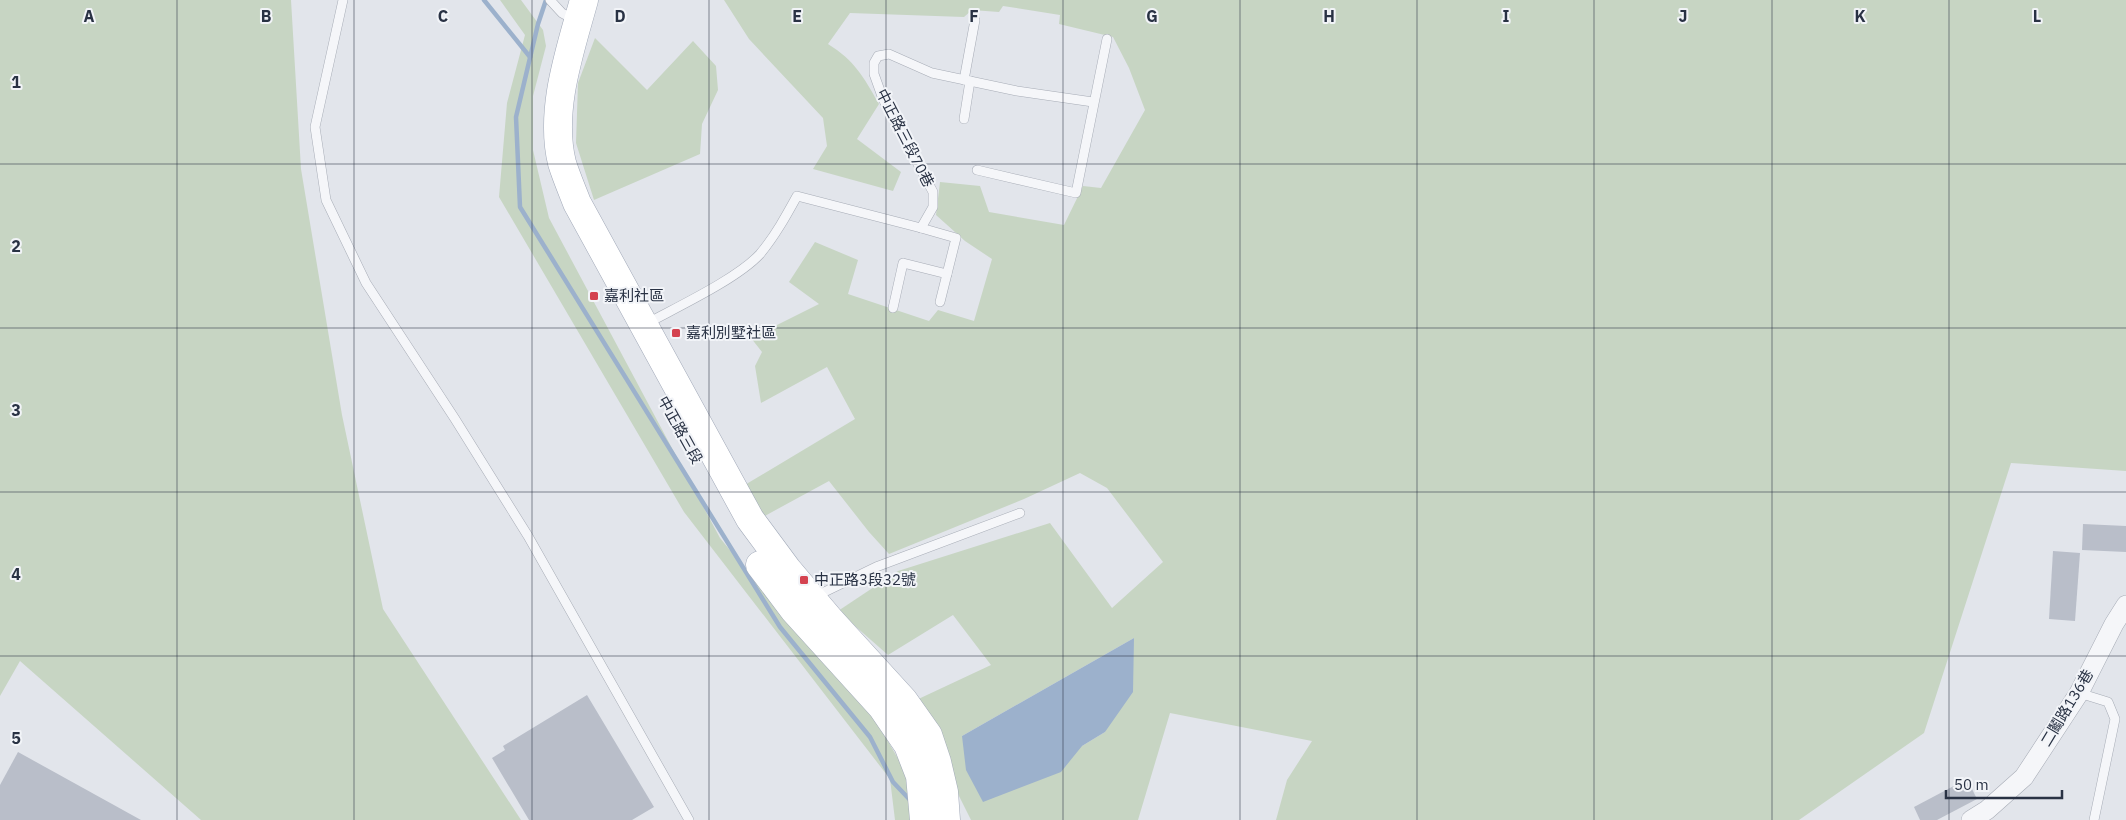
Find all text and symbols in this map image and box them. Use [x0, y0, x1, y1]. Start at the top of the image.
text: A [84, 6, 95, 26]
text: B [261, 6, 272, 26]
text: C [438, 6, 448, 26]
text: D [614, 6, 626, 26]
text: E [792, 6, 802, 26]
text: F [969, 6, 979, 26]
text: G [1146, 6, 1158, 26]
text: H [1323, 6, 1335, 26]
text: I [1503, 6, 1510, 26]
text: J [1679, 6, 1687, 26]
text: K [1854, 6, 1866, 26]
text: L [2033, 6, 2041, 26]
text: 1 [11, 72, 21, 92]
street label: 中正路三段70巷 [872, 85, 938, 190]
text: 2 [11, 236, 21, 256]
place label: 嘉利社區 [604, 286, 664, 305]
marker: 嘉利社區 [588, 290, 600, 302]
place label: 嘉利別墅社區 [686, 323, 776, 342]
marker: 嘉利別墅社區 [670, 327, 682, 339]
street label: 中正路三段 [654, 392, 707, 467]
text: 3 [11, 400, 21, 420]
text: 4 [11, 564, 21, 584]
place label: 中正路3段32號 [814, 570, 916, 589]
marker: 中正路3段32號 [798, 574, 810, 586]
street label: 二鬮路136巷 [2036, 666, 2097, 750]
text: 5 [11, 728, 21, 748]
scale bar [1946, 768, 2062, 800]
text: 50 m [1954, 775, 1989, 794]

